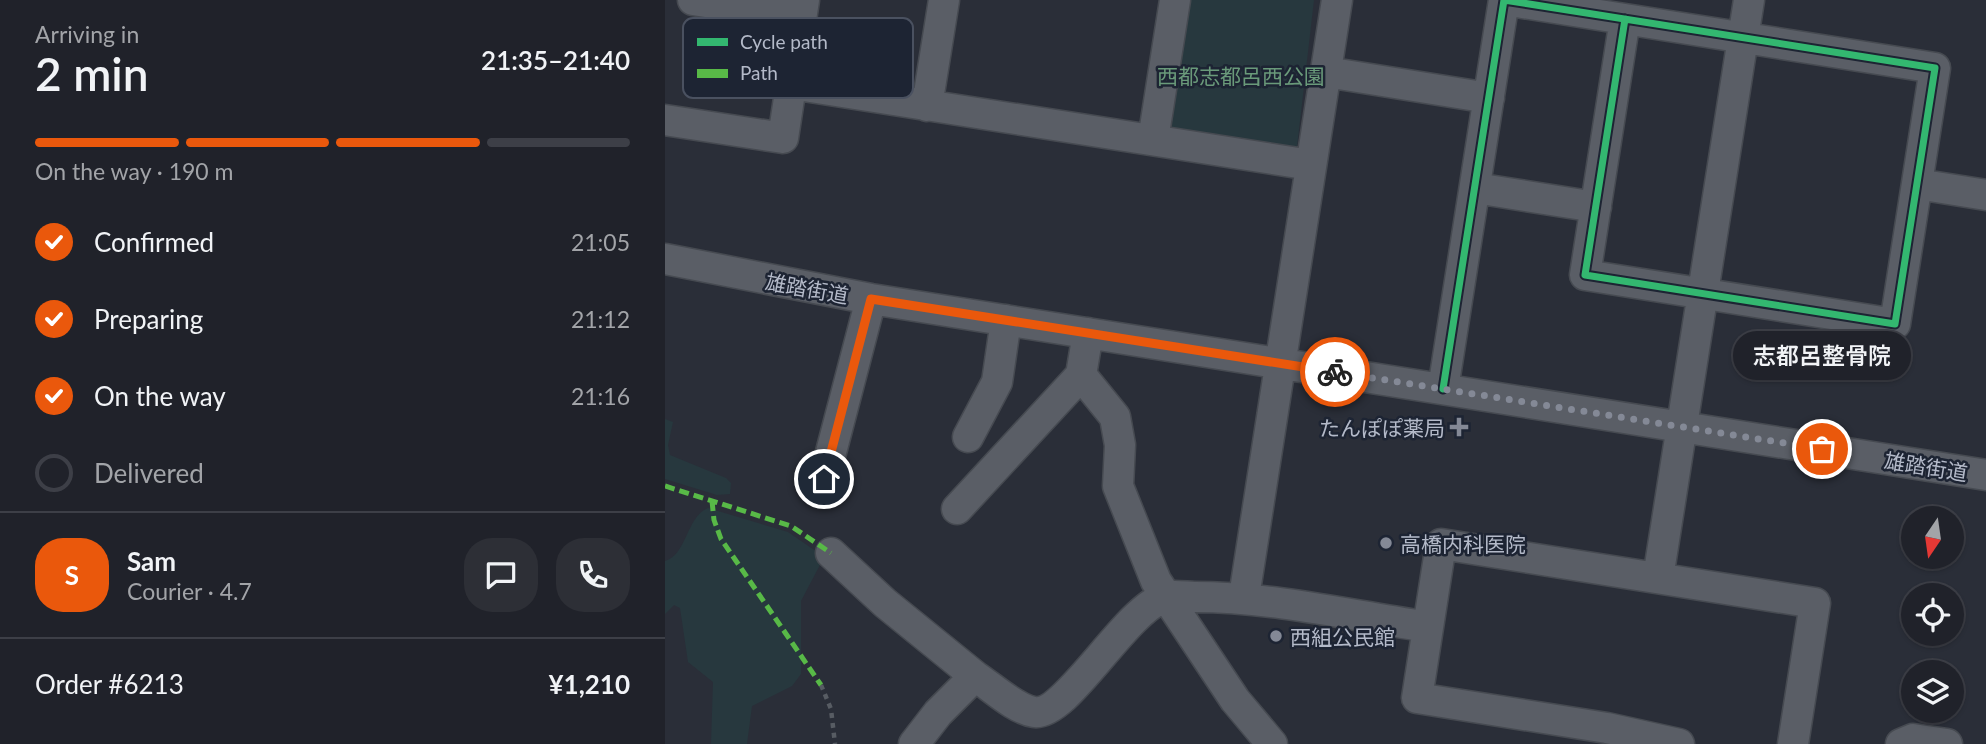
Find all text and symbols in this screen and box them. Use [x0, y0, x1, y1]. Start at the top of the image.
legend [683, 18, 913, 98]
text: Arriving in [35, 20, 139, 48]
text: Cycle path [740, 30, 828, 53]
text: 21:35–21:40 [481, 44, 630, 76]
text: 2 min [35, 46, 149, 101]
text: Path [740, 61, 778, 84]
park label: 西都志都呂西公園 [1157, 63, 1325, 88]
text: On the way · 190 m [35, 157, 234, 185]
icon: check [35, 223, 73, 261]
text: Confirmed [94, 226, 214, 258]
text: 21:05 [571, 228, 630, 256]
street label: 雄踏街道 [763, 268, 851, 308]
icon: check [35, 300, 73, 338]
text: Preparing [94, 303, 203, 335]
text: 21:12 [571, 305, 630, 333]
callout: 志都呂整骨院 [1733, 330, 1911, 379]
courier [1300, 337, 1370, 407]
text: 志都呂整骨院 [1753, 341, 1891, 369]
icon: bike [1316, 353, 1354, 391]
icon: check [35, 377, 73, 415]
text: On the way [94, 380, 226, 412]
text: 21:16 [571, 382, 630, 410]
place label: たんぽぽ薬局 [1319, 415, 1445, 440]
marker: たんぽぽ薬局 [1451, 419, 1467, 435]
pin [1792, 419, 1852, 479]
icon: bag [1803, 430, 1841, 468]
street label: 雄踏街道 [1883, 447, 1969, 485]
pin [794, 449, 854, 509]
text: Delivered [94, 457, 204, 489]
icon: home [805, 460, 843, 498]
north arrow [1901, 506, 1963, 569]
map controls [1901, 506, 1964, 723]
place label: 高橋内科医院 [1400, 531, 1526, 556]
marker: 高橋内科医院 [1378, 535, 1394, 551]
button: chat [464, 538, 538, 612]
button: phone [556, 538, 630, 612]
text: Sam [127, 545, 176, 577]
text: S [65, 559, 79, 591]
text: Courier · 4.7 [127, 577, 252, 605]
button: locate [1901, 583, 1964, 646]
place label: 西組公民館 [1290, 624, 1395, 649]
marker: 西組公民館 [1268, 628, 1284, 644]
button: layers [1901, 660, 1964, 723]
text: Order #6213 [35, 668, 184, 700]
text: ¥1,210 [549, 668, 630, 700]

